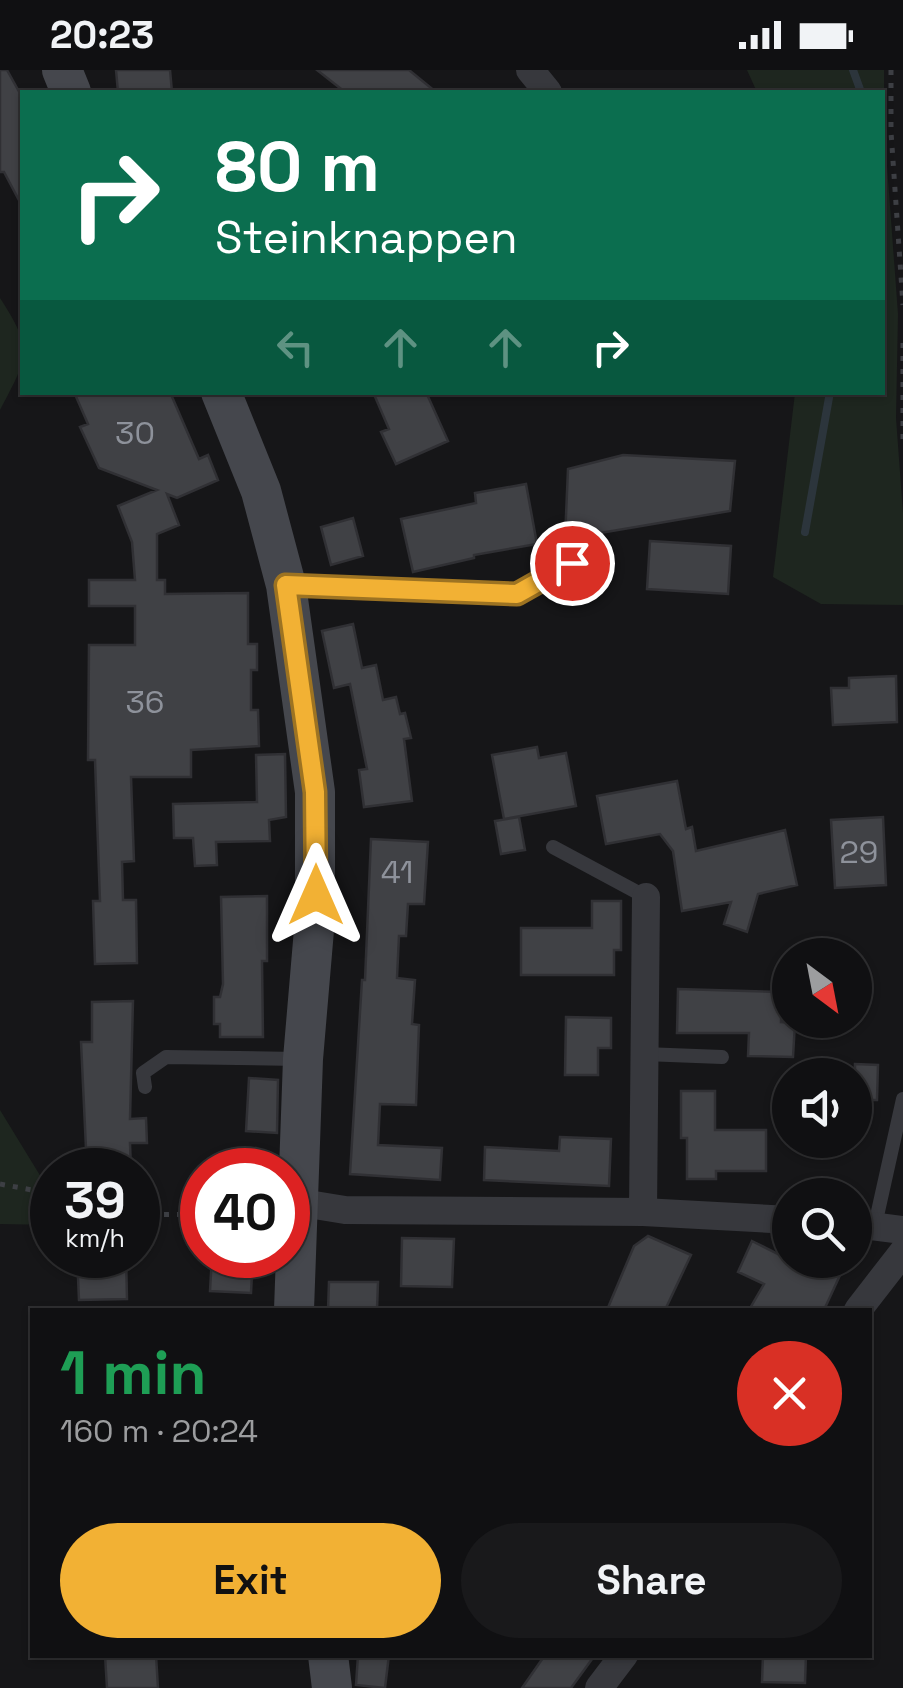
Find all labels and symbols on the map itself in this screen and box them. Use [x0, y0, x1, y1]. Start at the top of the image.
house number: 30 [115, 413, 155, 453]
pin [530, 521, 615, 606]
house number: 36 [126, 682, 164, 722]
house number: 29 [840, 832, 878, 872]
position arrow [264, 843, 368, 947]
house number: 41 [381, 852, 413, 892]
north arrow [772, 938, 872, 1038]
speed limit sign: 40 [180, 1148, 310, 1278]

